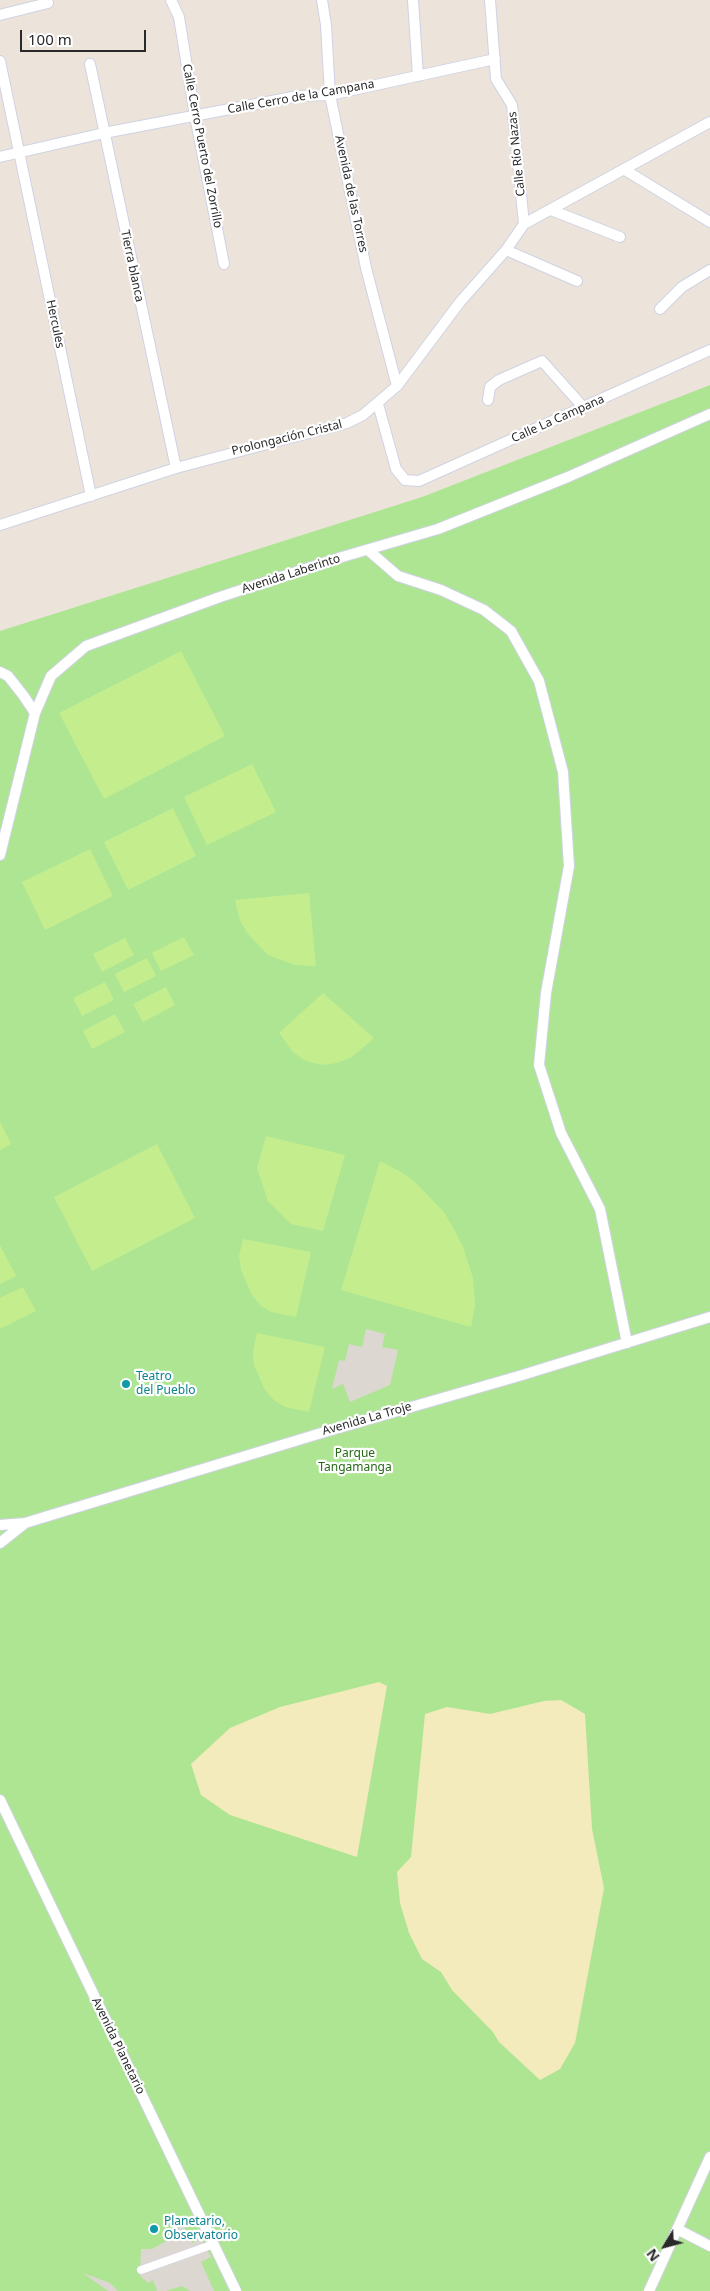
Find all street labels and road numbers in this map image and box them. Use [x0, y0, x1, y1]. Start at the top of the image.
street label: Calle Cerro Puerto del Zorrillo [179, 63, 225, 229]
street label: Calle Cerro de la Campana [226, 77, 376, 117]
street label: Calle Río Nazas [505, 111, 529, 197]
street label: Avenida de las Torres [332, 134, 370, 254]
street label: Tierra blanca [117, 229, 147, 303]
street label: Hercules [43, 298, 67, 350]
street label: Calle La Campana [509, 392, 607, 446]
street label: Prolongación Cristal [230, 417, 344, 459]
street label: Avenida Laberinto [240, 551, 342, 597]
street label: Avenida La Troje [321, 1399, 413, 1439]
street label: Avenida Planetario [88, 1995, 148, 2097]

